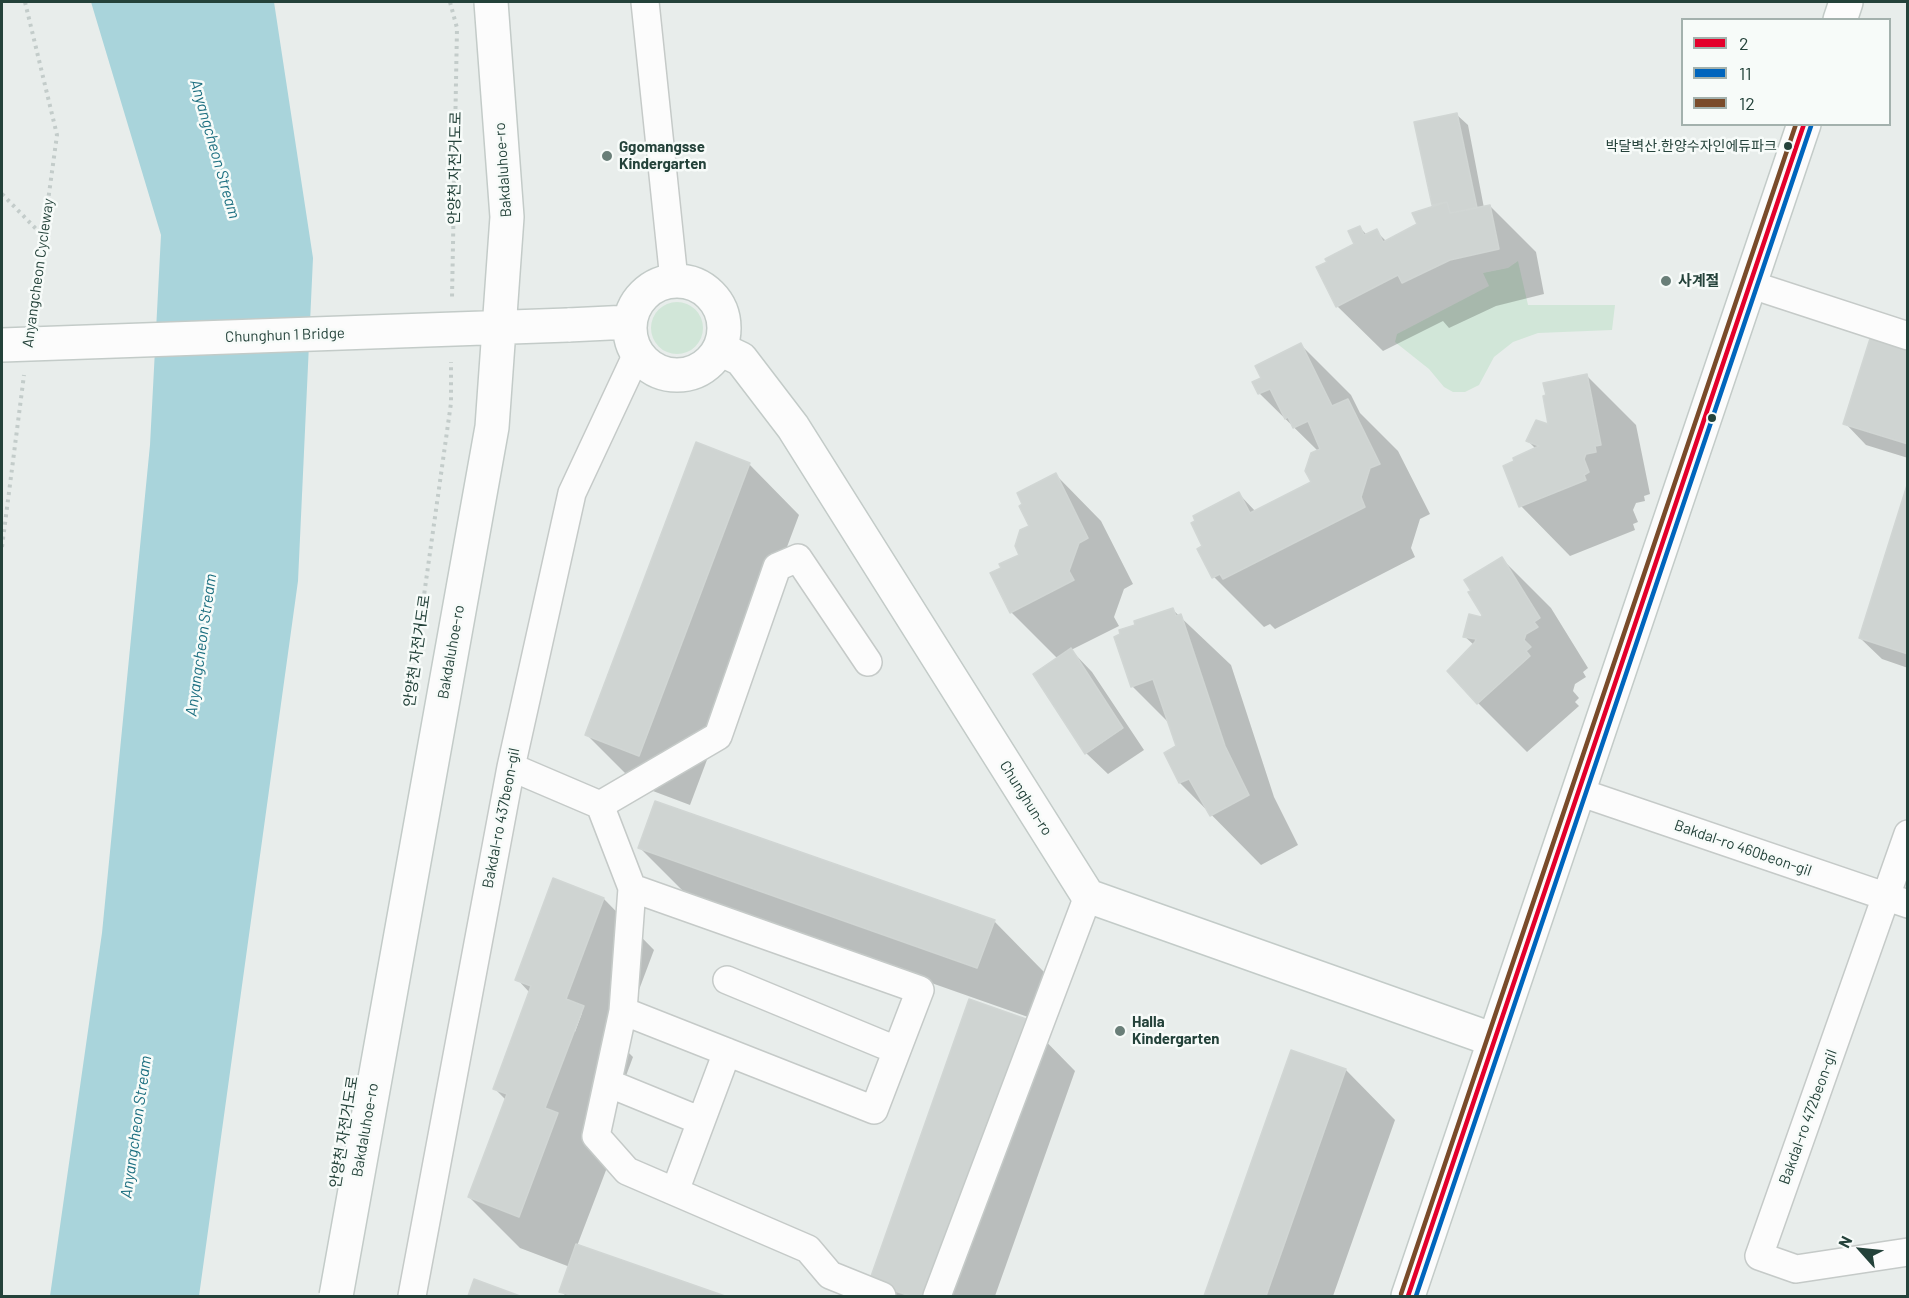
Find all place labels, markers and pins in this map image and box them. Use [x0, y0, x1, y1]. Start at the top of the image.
place label: Ggomangsse Kindergarten [619, 138, 707, 173]
place label: 박달벽산.한양수자인에듀파크 [1606, 138, 1777, 154]
marker: 박달벽산.한양수자인에듀파크 [1782, 140, 1794, 152]
marker: Ggomangsse Kindergarten [600, 149, 614, 163]
place label: 사계절 [1678, 272, 1719, 290]
marker: 사계절 [1659, 274, 1673, 288]
unlabelled marker [1706, 412, 1718, 424]
place label: Halla Kindergarten [1132, 1013, 1220, 1048]
marker: Halla Kindergarten [1113, 1024, 1127, 1038]

